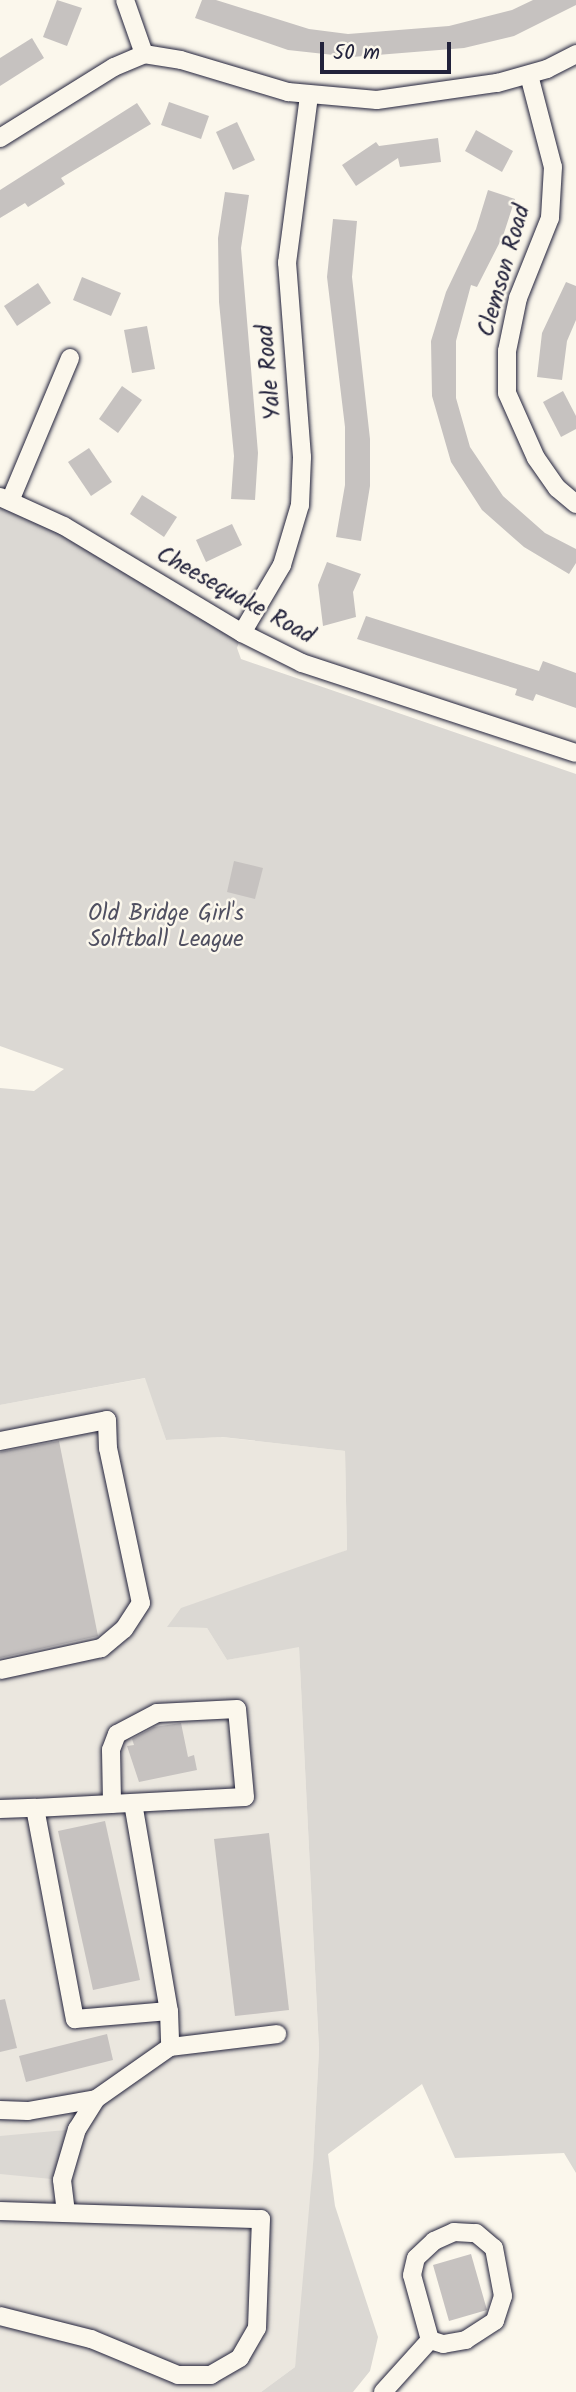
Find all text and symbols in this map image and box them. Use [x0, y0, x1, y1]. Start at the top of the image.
scale bar [324, 28, 455, 72]
text: 50 m [333, 37, 380, 70]
street label: Clemson Road [473, 202, 537, 340]
street label: Yale Road [252, 323, 288, 421]
street label: Cheesequake Road [151, 541, 319, 651]
park label: Old Bridge Girl's Solftball League [88, 900, 244, 954]

